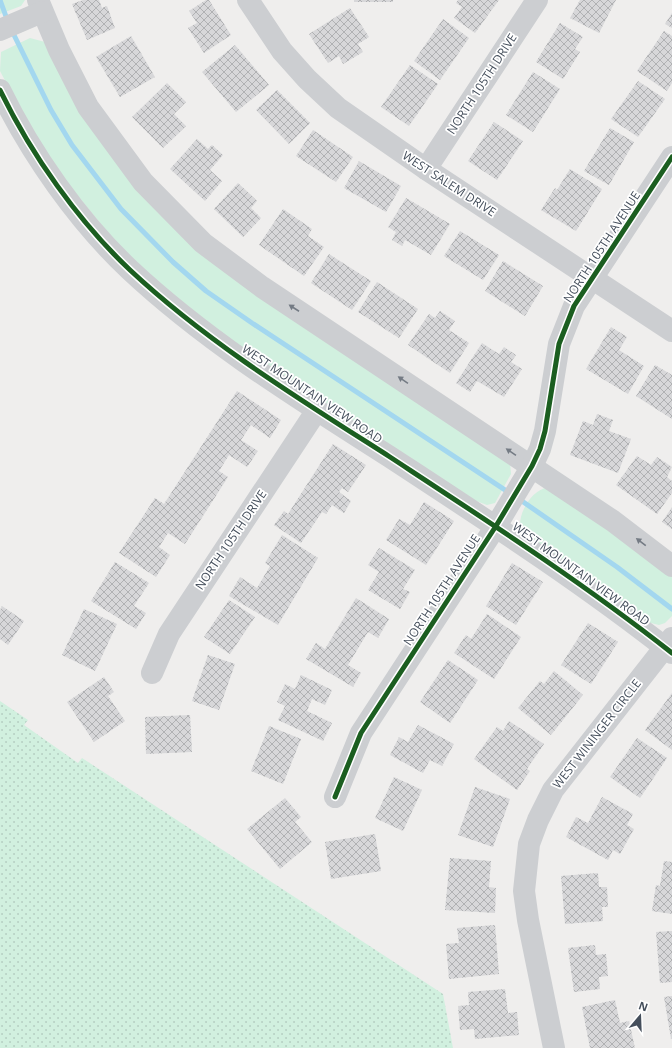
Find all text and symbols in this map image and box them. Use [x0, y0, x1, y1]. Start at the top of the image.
street label: NORTH 105TH DRIVE [443, 30, 521, 137]
street label: WEST SALEM DRIVE [399, 147, 499, 220]
street label: NORTH 105TH AVENUE [559, 188, 644, 306]
one-way arrow [289, 305, 300, 312]
street label: WEST MOUNTAIN VIEW ROAD [239, 340, 386, 447]
one-way arrow [398, 376, 408, 384]
one-way arrow [506, 448, 516, 456]
street label: NORTH 105TH DRIVE [191, 487, 270, 593]
street label: WEST MOUNTAIN VIEW ROAD [509, 518, 653, 629]
street label: NORTH 105TH AVENUE [399, 531, 484, 649]
one-way arrow [635, 538, 646, 546]
street label: WEST WININGER CIRCLE [548, 675, 645, 792]
north arrow [620, 996, 660, 1036]
text: N [637, 998, 650, 1015]

